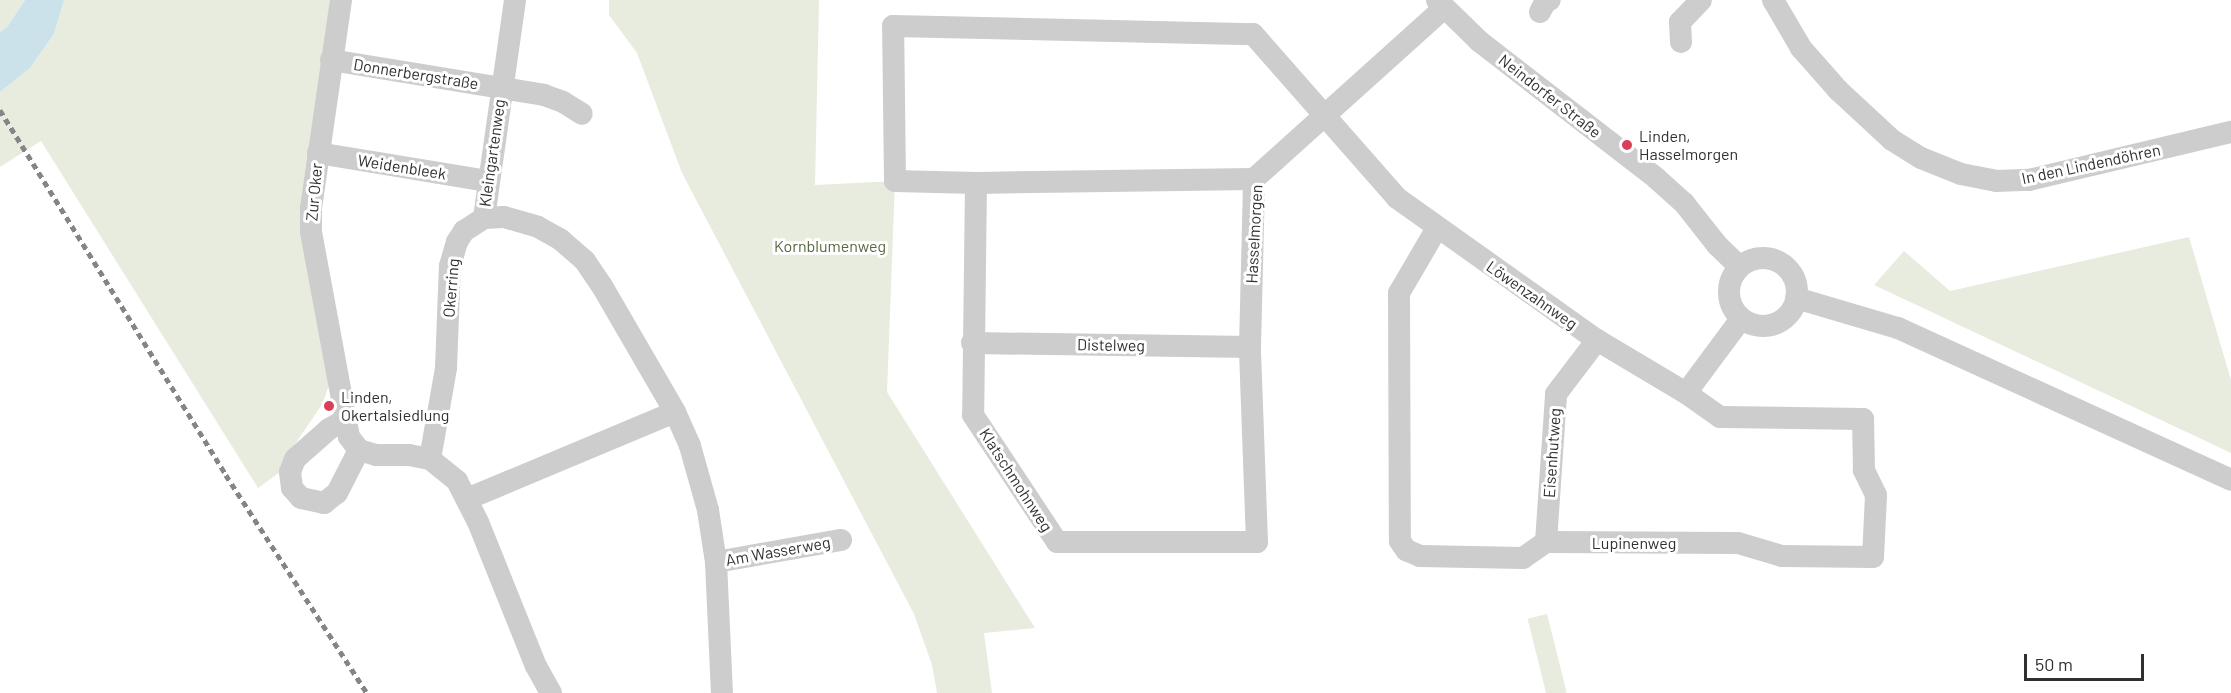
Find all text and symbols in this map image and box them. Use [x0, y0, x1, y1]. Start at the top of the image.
street label: Neindorfer Straße [1495, 50, 1605, 142]
street label: Donnerbergstraße [352, 55, 480, 93]
street label: Kleingartenweg [475, 98, 509, 208]
place label: Linden, Hasselmorgen [1639, 126, 1738, 164]
marker: Linden, Hasselmorgen [1620, 138, 1634, 152]
street label: In den Lindendöhren [2020, 140, 2162, 188]
street label: Weidenbleek [356, 151, 448, 183]
street label: Zur Oker [302, 162, 326, 222]
street label: Hasselmorgen [1242, 184, 1266, 284]
park label: Kornblumenweg [774, 236, 886, 256]
street label: Löwenzahnweg [1483, 257, 1581, 333]
street label: Okerring [439, 258, 463, 318]
street label: Distelweg [1077, 335, 1145, 355]
place label: Linden, Okertalsiedlung [341, 387, 449, 425]
marker: Linden, Okertalsiedlung [322, 399, 336, 413]
street label: Eisenhutweg [1539, 407, 1565, 499]
street label: Klatschmohnweg [975, 425, 1057, 535]
street label: Am Wasserweg [724, 532, 832, 570]
street label: Lupinenweg [1592, 533, 1676, 553]
scale bar [2027, 642, 2147, 680]
text: 50 m [2035, 653, 2073, 675]

